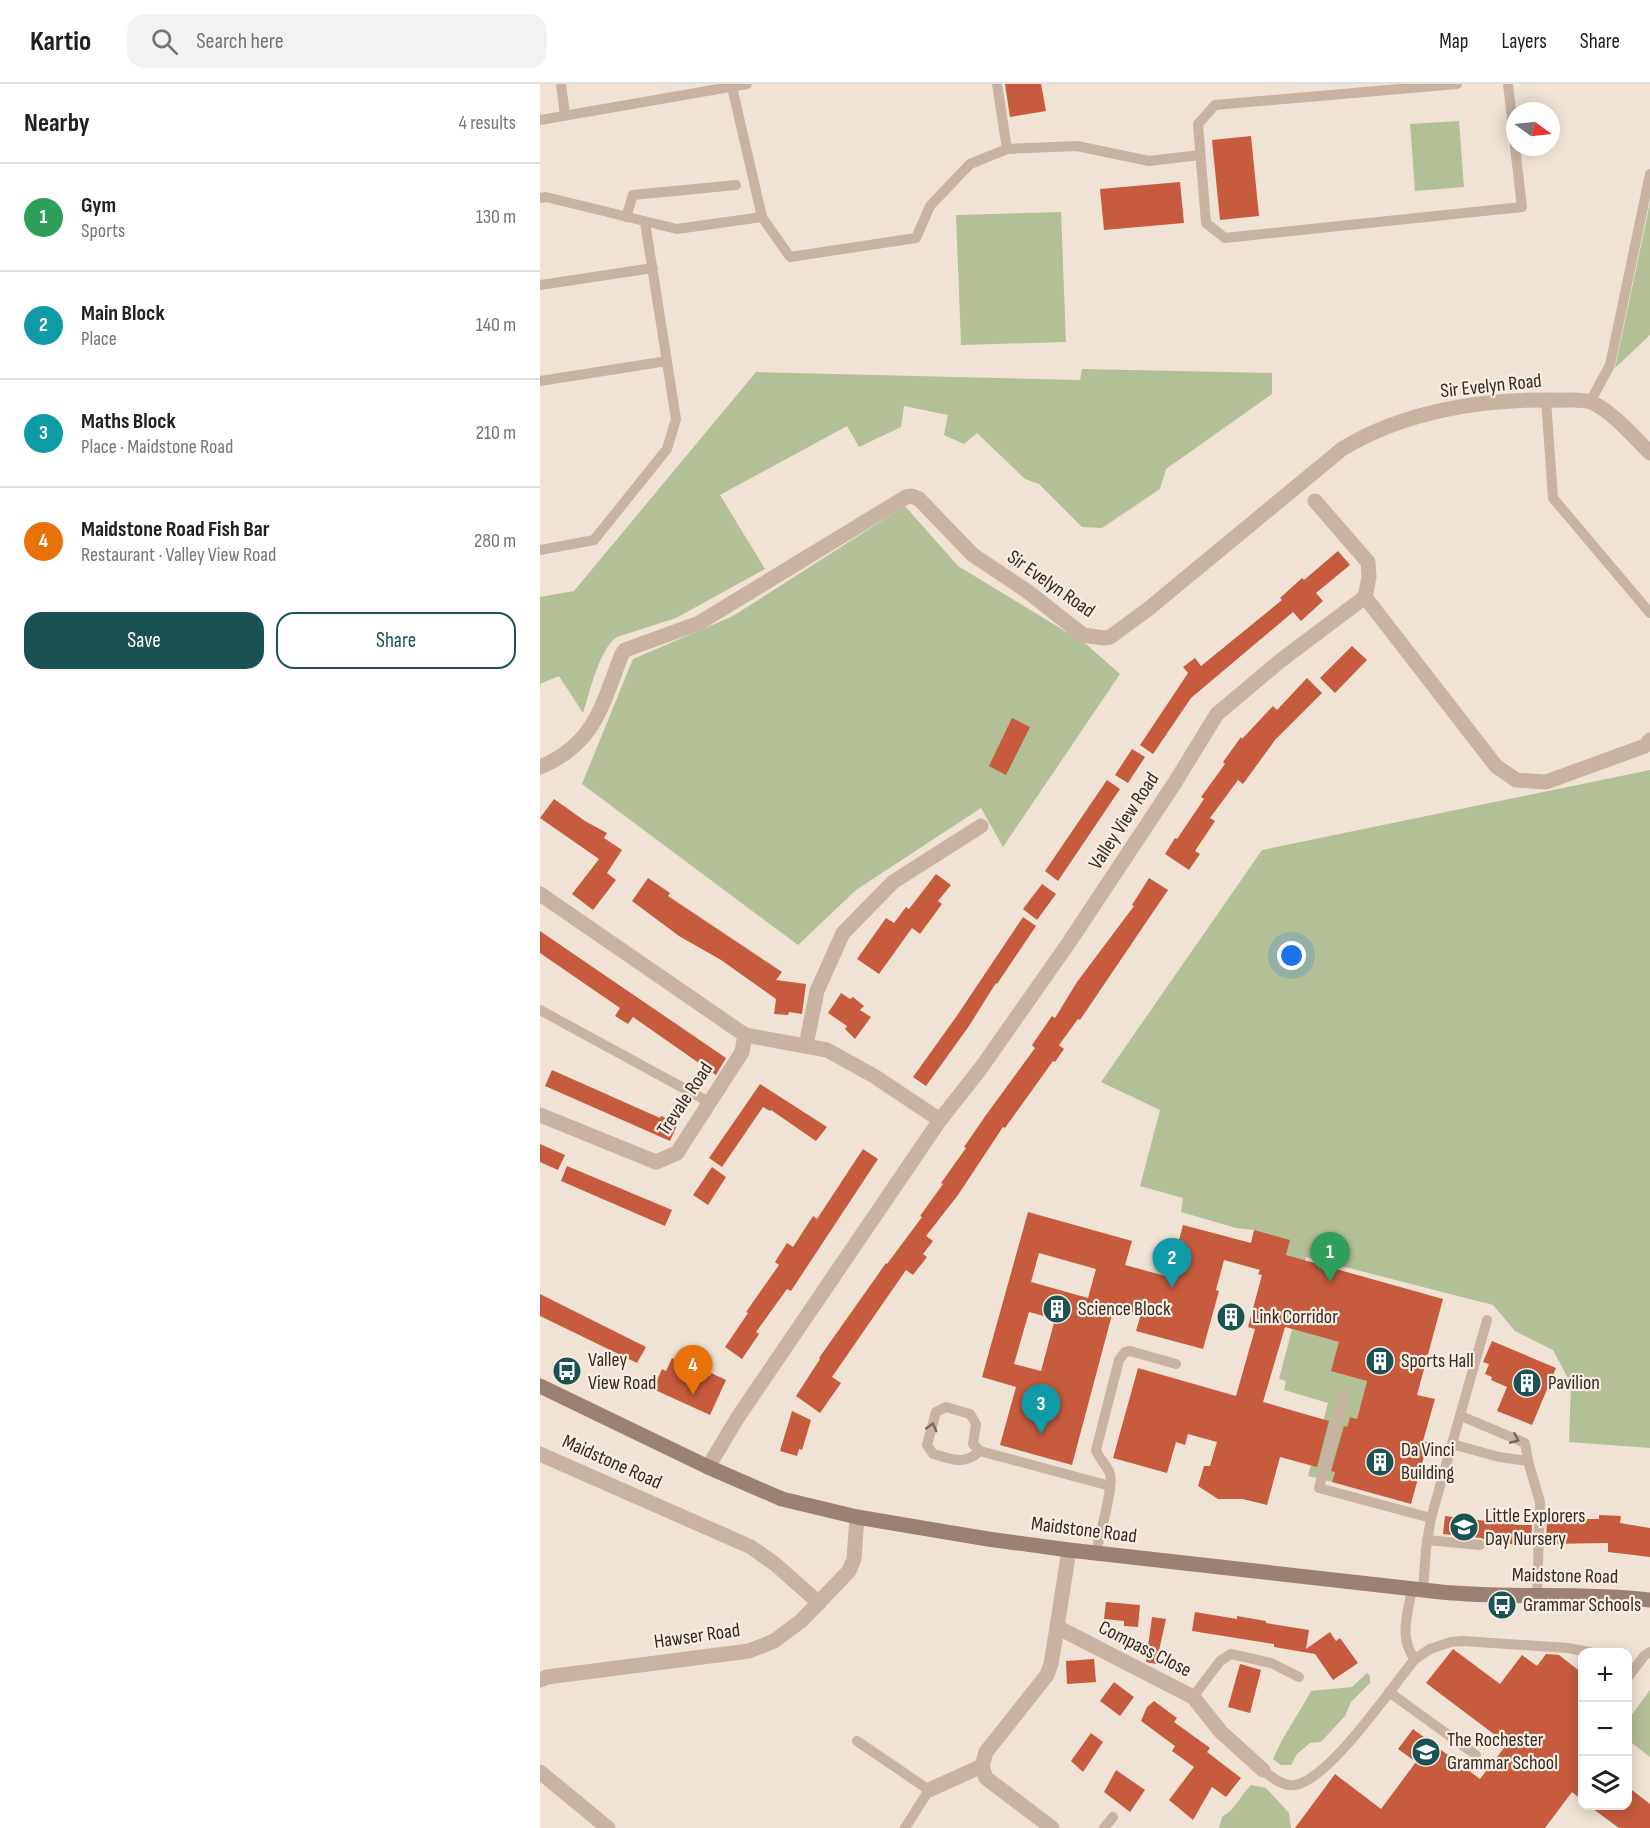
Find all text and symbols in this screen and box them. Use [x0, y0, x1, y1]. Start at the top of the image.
search box [127, 14, 547, 68]
text: Kartio [30, 25, 91, 58]
icon: search [148, 25, 181, 58]
text: Search here [196, 28, 284, 55]
text: Map [1439, 29, 1468, 54]
text: Layers [1501, 29, 1547, 54]
text: Share [1580, 29, 1620, 54]
north arrow [1506, 102, 1560, 156]
text: Nearby [24, 108, 90, 139]
text: 4 results [459, 111, 516, 135]
text: Gym [81, 192, 116, 219]
text: 1 [40, 205, 47, 229]
text: 130 m [476, 205, 516, 229]
text: Sports [81, 219, 125, 243]
text: Main Block [81, 300, 165, 327]
text: 2 [39, 313, 48, 337]
text: 140 m [476, 313, 516, 337]
text: Place [81, 327, 117, 351]
street label: Sir Evelyn Road [1439, 369, 1543, 403]
text: Maths Block [81, 408, 176, 435]
text: 3 [39, 421, 48, 445]
text: 210 m [476, 421, 516, 445]
text: Place · Maidstone Road [81, 435, 233, 459]
text: Maidstone Road Fish Bar [81, 516, 270, 543]
text: 4 [39, 529, 48, 553]
text: 280 m [474, 529, 516, 553]
text: Restaurant · Valley View Road [81, 543, 276, 567]
street label: Sir Evelyn Road [1003, 545, 1099, 623]
button: Save [24, 612, 264, 669]
button: Share [276, 612, 516, 669]
street label: Valley View Road [1084, 768, 1164, 874]
your location [1277, 941, 1306, 970]
street label: Trevale Road [652, 1058, 718, 1140]
pin: 1 [1310, 1232, 1350, 1282]
pin: 2 [1152, 1238, 1192, 1288]
building icon: Science Block [1041, 1293, 1073, 1325]
place label: Science Block [1078, 1297, 1171, 1321]
building icon: Link Corridor [1215, 1301, 1247, 1333]
place label: Link Corridor [1252, 1305, 1338, 1329]
building icon: Sports Hall [1364, 1345, 1396, 1377]
pin: 4 [674, 1346, 712, 1395]
place label: Valley View Road [588, 1348, 656, 1395]
place label: Sports Hall [1401, 1349, 1474, 1373]
bus stop icon: Valley View Road [551, 1355, 583, 1387]
building icon: Pavilion [1511, 1367, 1543, 1399]
place label: Pavilion [1548, 1371, 1600, 1395]
pin: 3 [1022, 1384, 1060, 1434]
one-way arrow [925, 1422, 938, 1432]
street label: Maidstone Road [559, 1429, 665, 1495]
one-way arrow [1508, 1432, 1519, 1444]
place label: Da Vinci Building [1401, 1438, 1455, 1485]
building icon: Da Vinci Building [1364, 1446, 1396, 1478]
place label: Little Explorers Day Nursery [1485, 1504, 1585, 1551]
school or university icon: Little Explorers Day Nursery [1448, 1511, 1480, 1543]
street label: Maidstone Road [1030, 1512, 1138, 1548]
street label: Maidstone Road [1512, 1563, 1618, 1589]
bus stop icon: Grammar Schools [1486, 1589, 1518, 1621]
place label: Grammar Schools [1523, 1593, 1641, 1617]
street label: Compass Close [1095, 1615, 1195, 1683]
street label: Hawser Road [653, 1618, 741, 1654]
map controls [1578, 1648, 1632, 1810]
button: + [1578, 1648, 1632, 1702]
button: − [1578, 1702, 1632, 1756]
place label: The Rochester Grammar School [1447, 1728, 1558, 1775]
school or university icon: The Rochester Grammar School [1410, 1736, 1442, 1768]
button: layers [1578, 1756, 1632, 1810]

